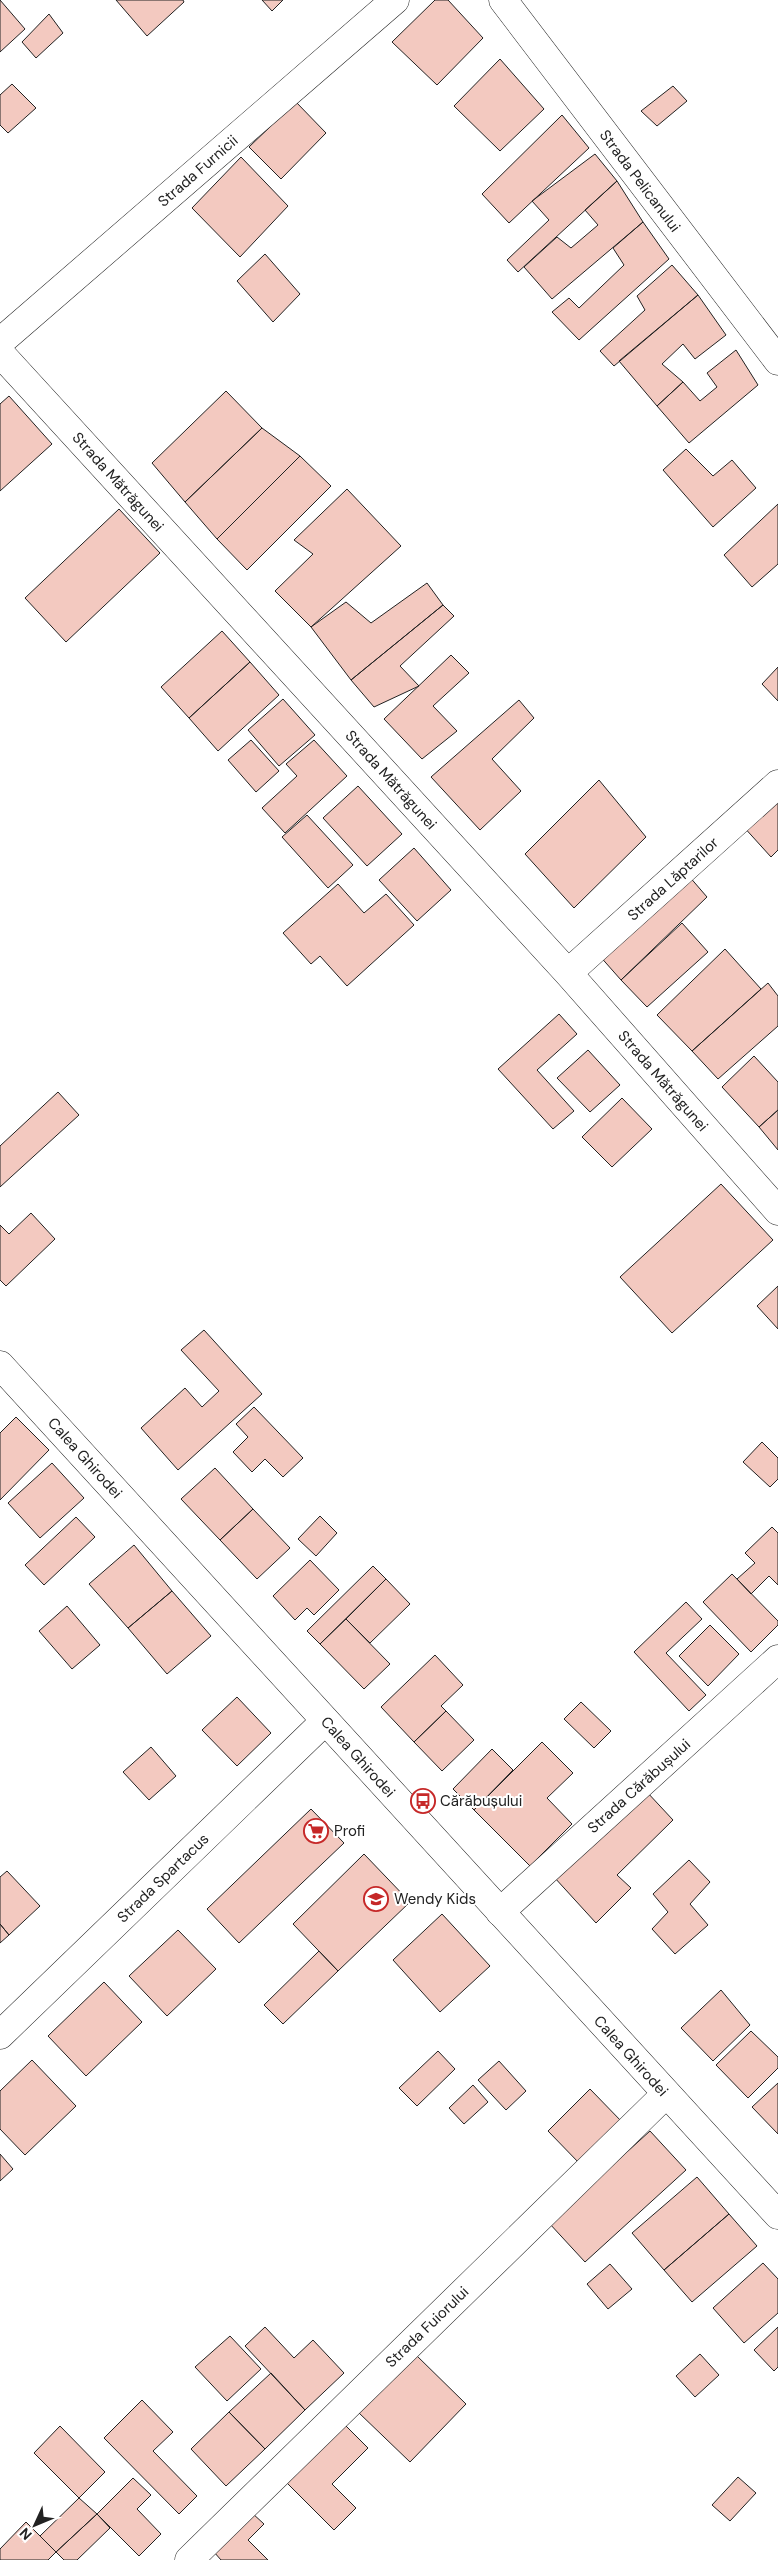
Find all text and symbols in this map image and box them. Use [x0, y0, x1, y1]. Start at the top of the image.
street label: Strada Pelicanului [595, 126, 685, 236]
street label: Strada Furnicii [154, 131, 242, 211]
street label: Strada Mătrăgunei [68, 428, 168, 536]
street label: Strada Mătrăgunei [341, 726, 441, 834]
street label: Strada Lăptarilor [623, 832, 723, 925]
street label: Strada Mătrăgunei [614, 1026, 712, 1136]
street label: Calea Ghirodei [43, 1413, 127, 1503]
street label: Calea Ghirodei [316, 1712, 400, 1802]
street label: Strada Cărăbușului [583, 1734, 695, 1838]
bus stop icon: Cărăbușului [410, 1788, 436, 1814]
place label: Cărăbușului [440, 1791, 522, 1811]
supermarket icon: Profi [303, 1818, 329, 1844]
place label: Profi [334, 1821, 365, 1841]
street label: Strada Spartacus [113, 1829, 213, 1927]
school or university icon: Wendy Kids [363, 1886, 389, 1912]
place label: Wendy Kids [394, 1889, 476, 1909]
street label: Calea Ghirodei [589, 2011, 673, 2101]
street label: Strada Fuiorului [381, 2282, 473, 2372]
north arrow [10, 2500, 60, 2550]
text: N [16, 2524, 36, 2544]

